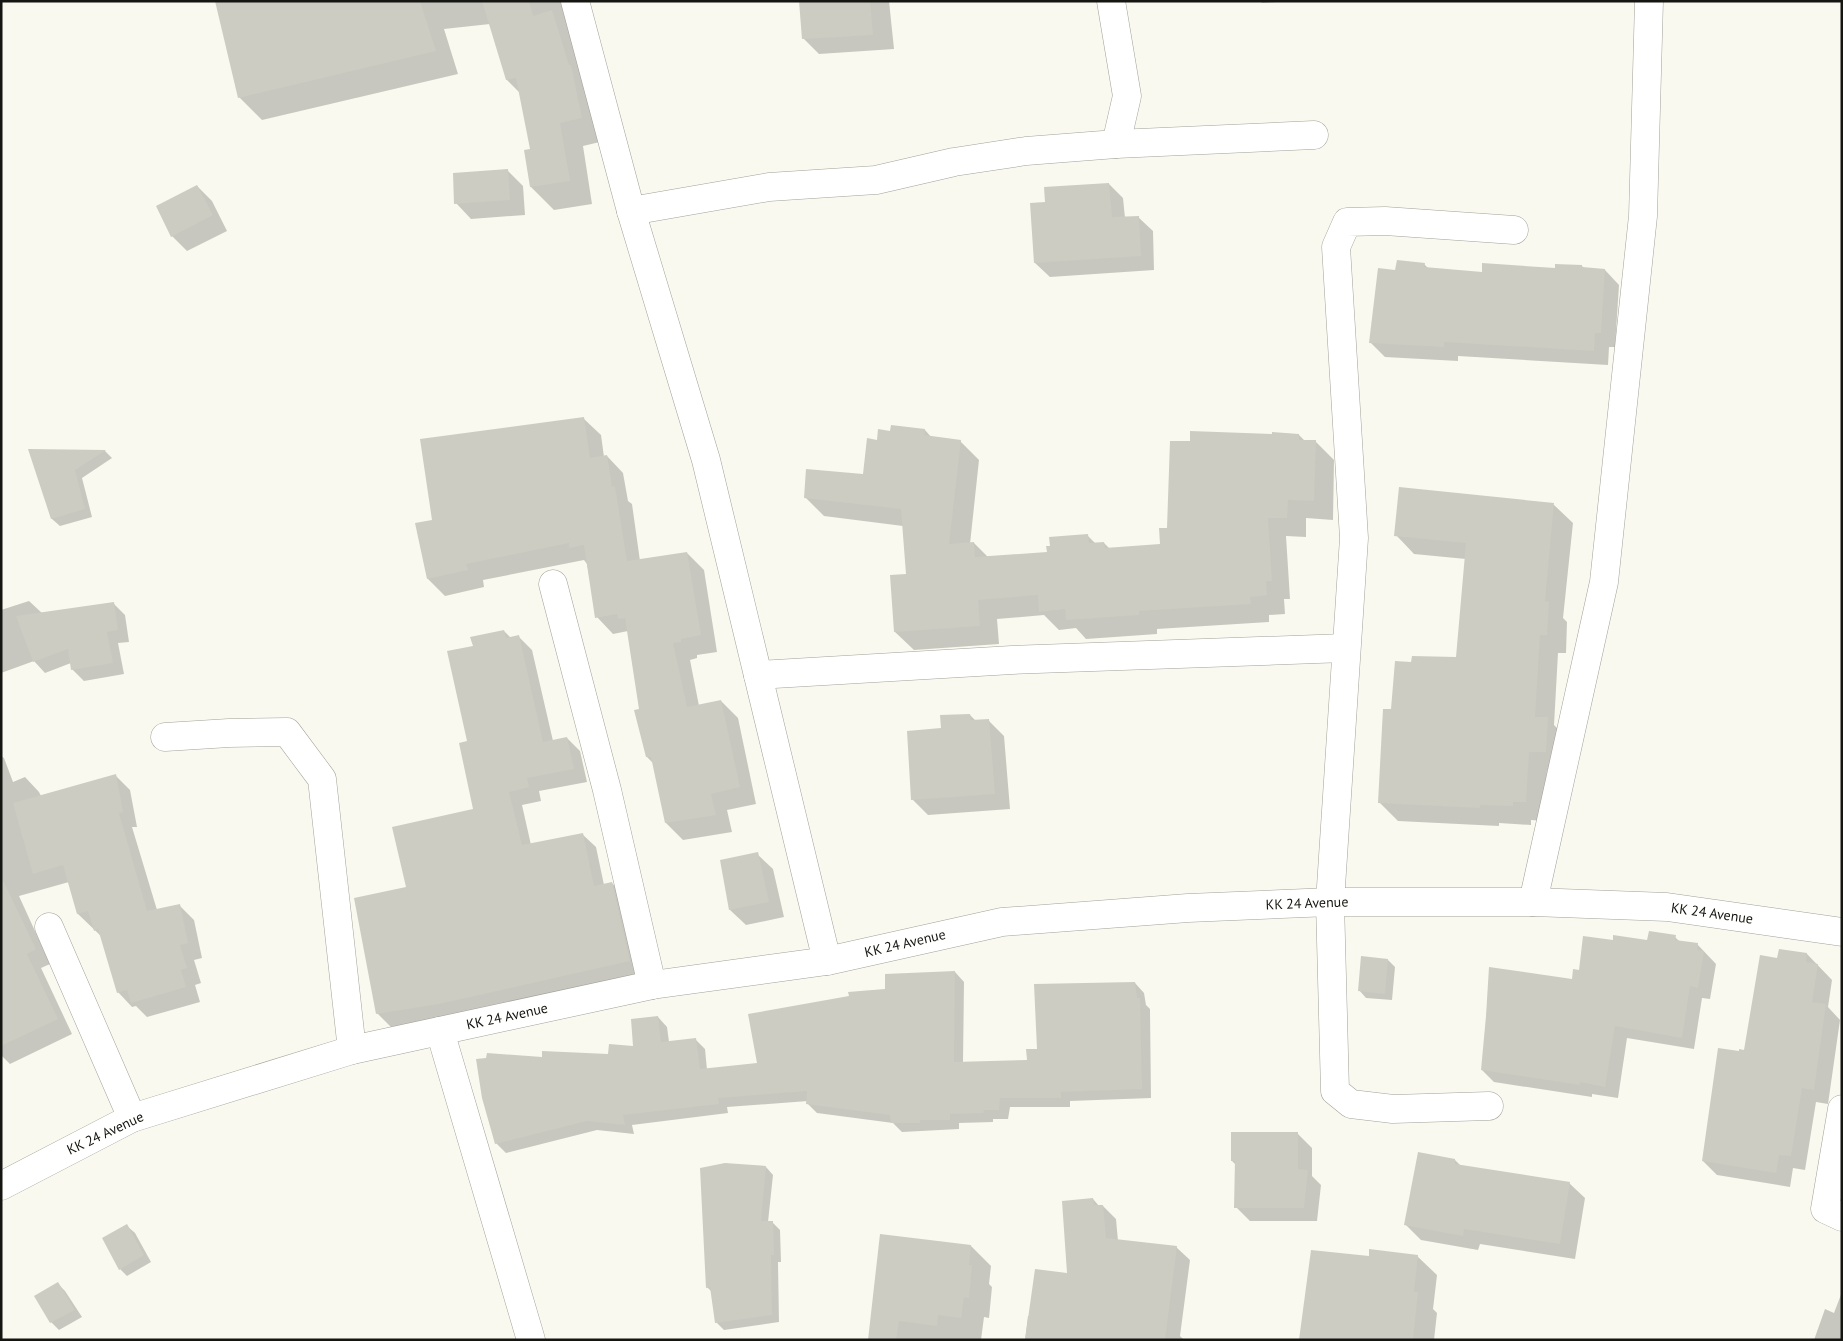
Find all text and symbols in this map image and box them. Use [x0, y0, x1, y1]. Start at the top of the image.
street label: KK 24 Avenue [1265, 893, 1349, 913]
street label: KK 24 Avenue [1670, 898, 1754, 928]
street label: KK 24 Avenue [863, 925, 947, 961]
street label: KK 24 Avenue [465, 999, 549, 1033]
street label: KK 24 Avenue [64, 1107, 146, 1159]

